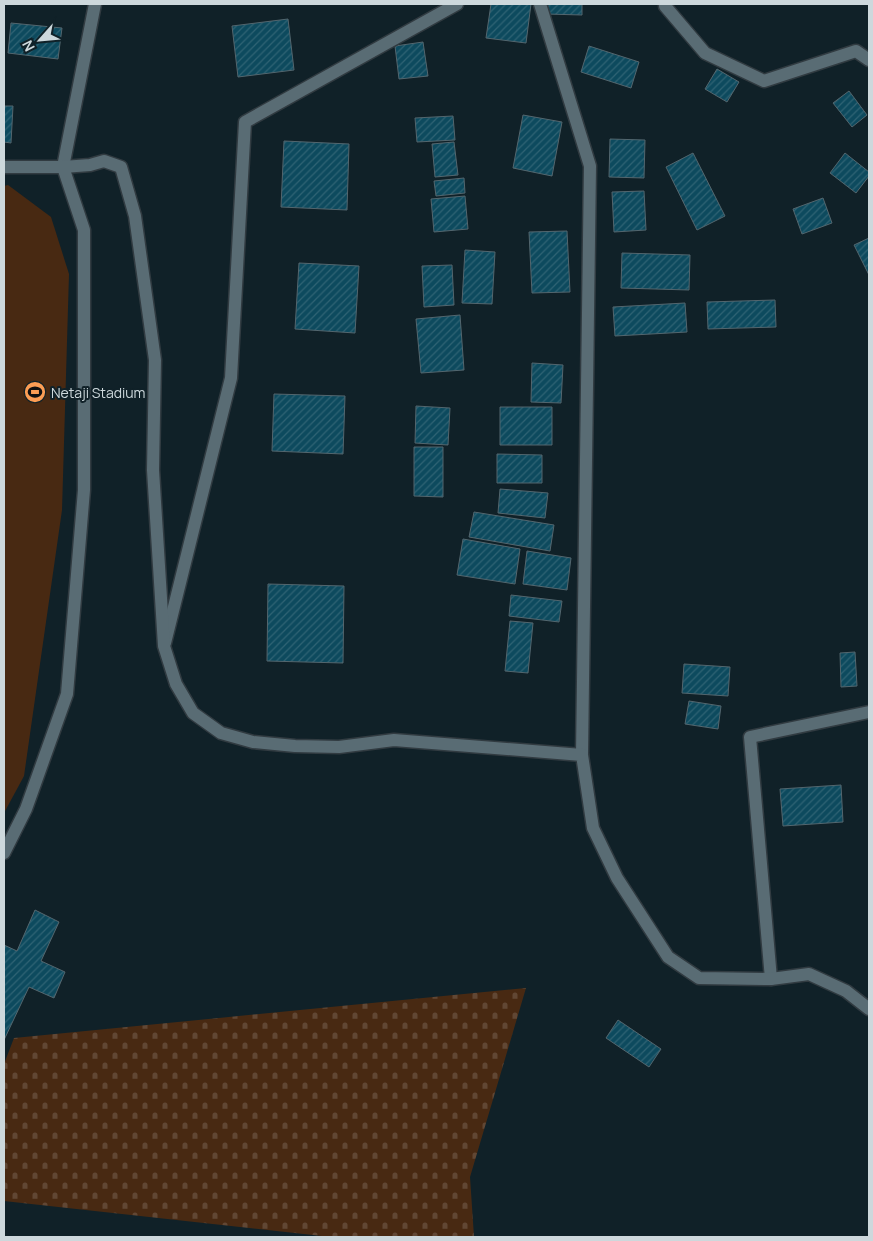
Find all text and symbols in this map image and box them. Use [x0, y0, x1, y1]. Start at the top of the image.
north arrow [15, 15, 65, 65]
text: N [17, 37, 39, 55]
sports icon: Netaji Stadium [23, 380, 47, 404]
place label: Netaji Stadium [51, 383, 146, 402]

